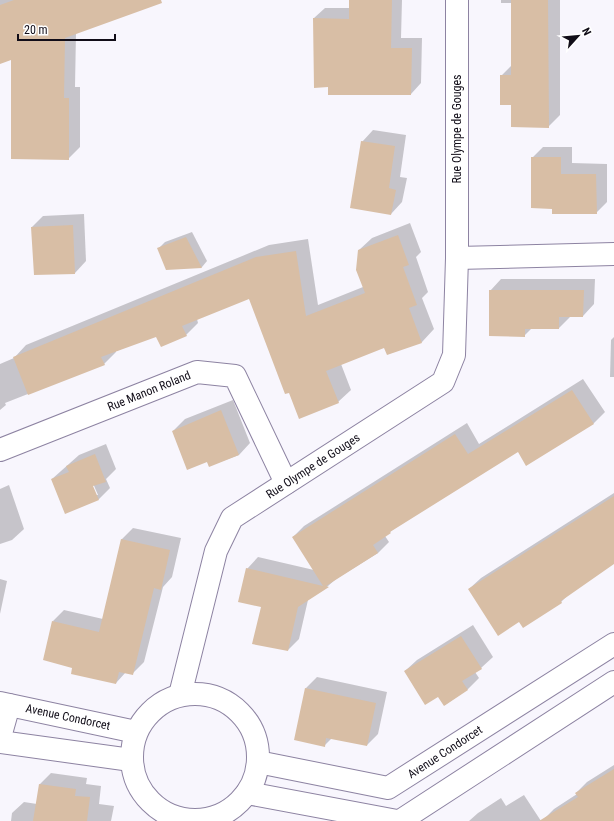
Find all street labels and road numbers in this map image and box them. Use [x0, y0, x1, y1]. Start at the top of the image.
street label: Rue Olympe de Gouges [450, 74, 464, 184]
street label: Rue Manon Roland [105, 368, 193, 414]
street label: Rue Olympe de Gouges [263, 430, 363, 502]
street label: Avenue Condorcet [24, 701, 112, 733]
street label: Avenue Condorcet [405, 722, 485, 781]

